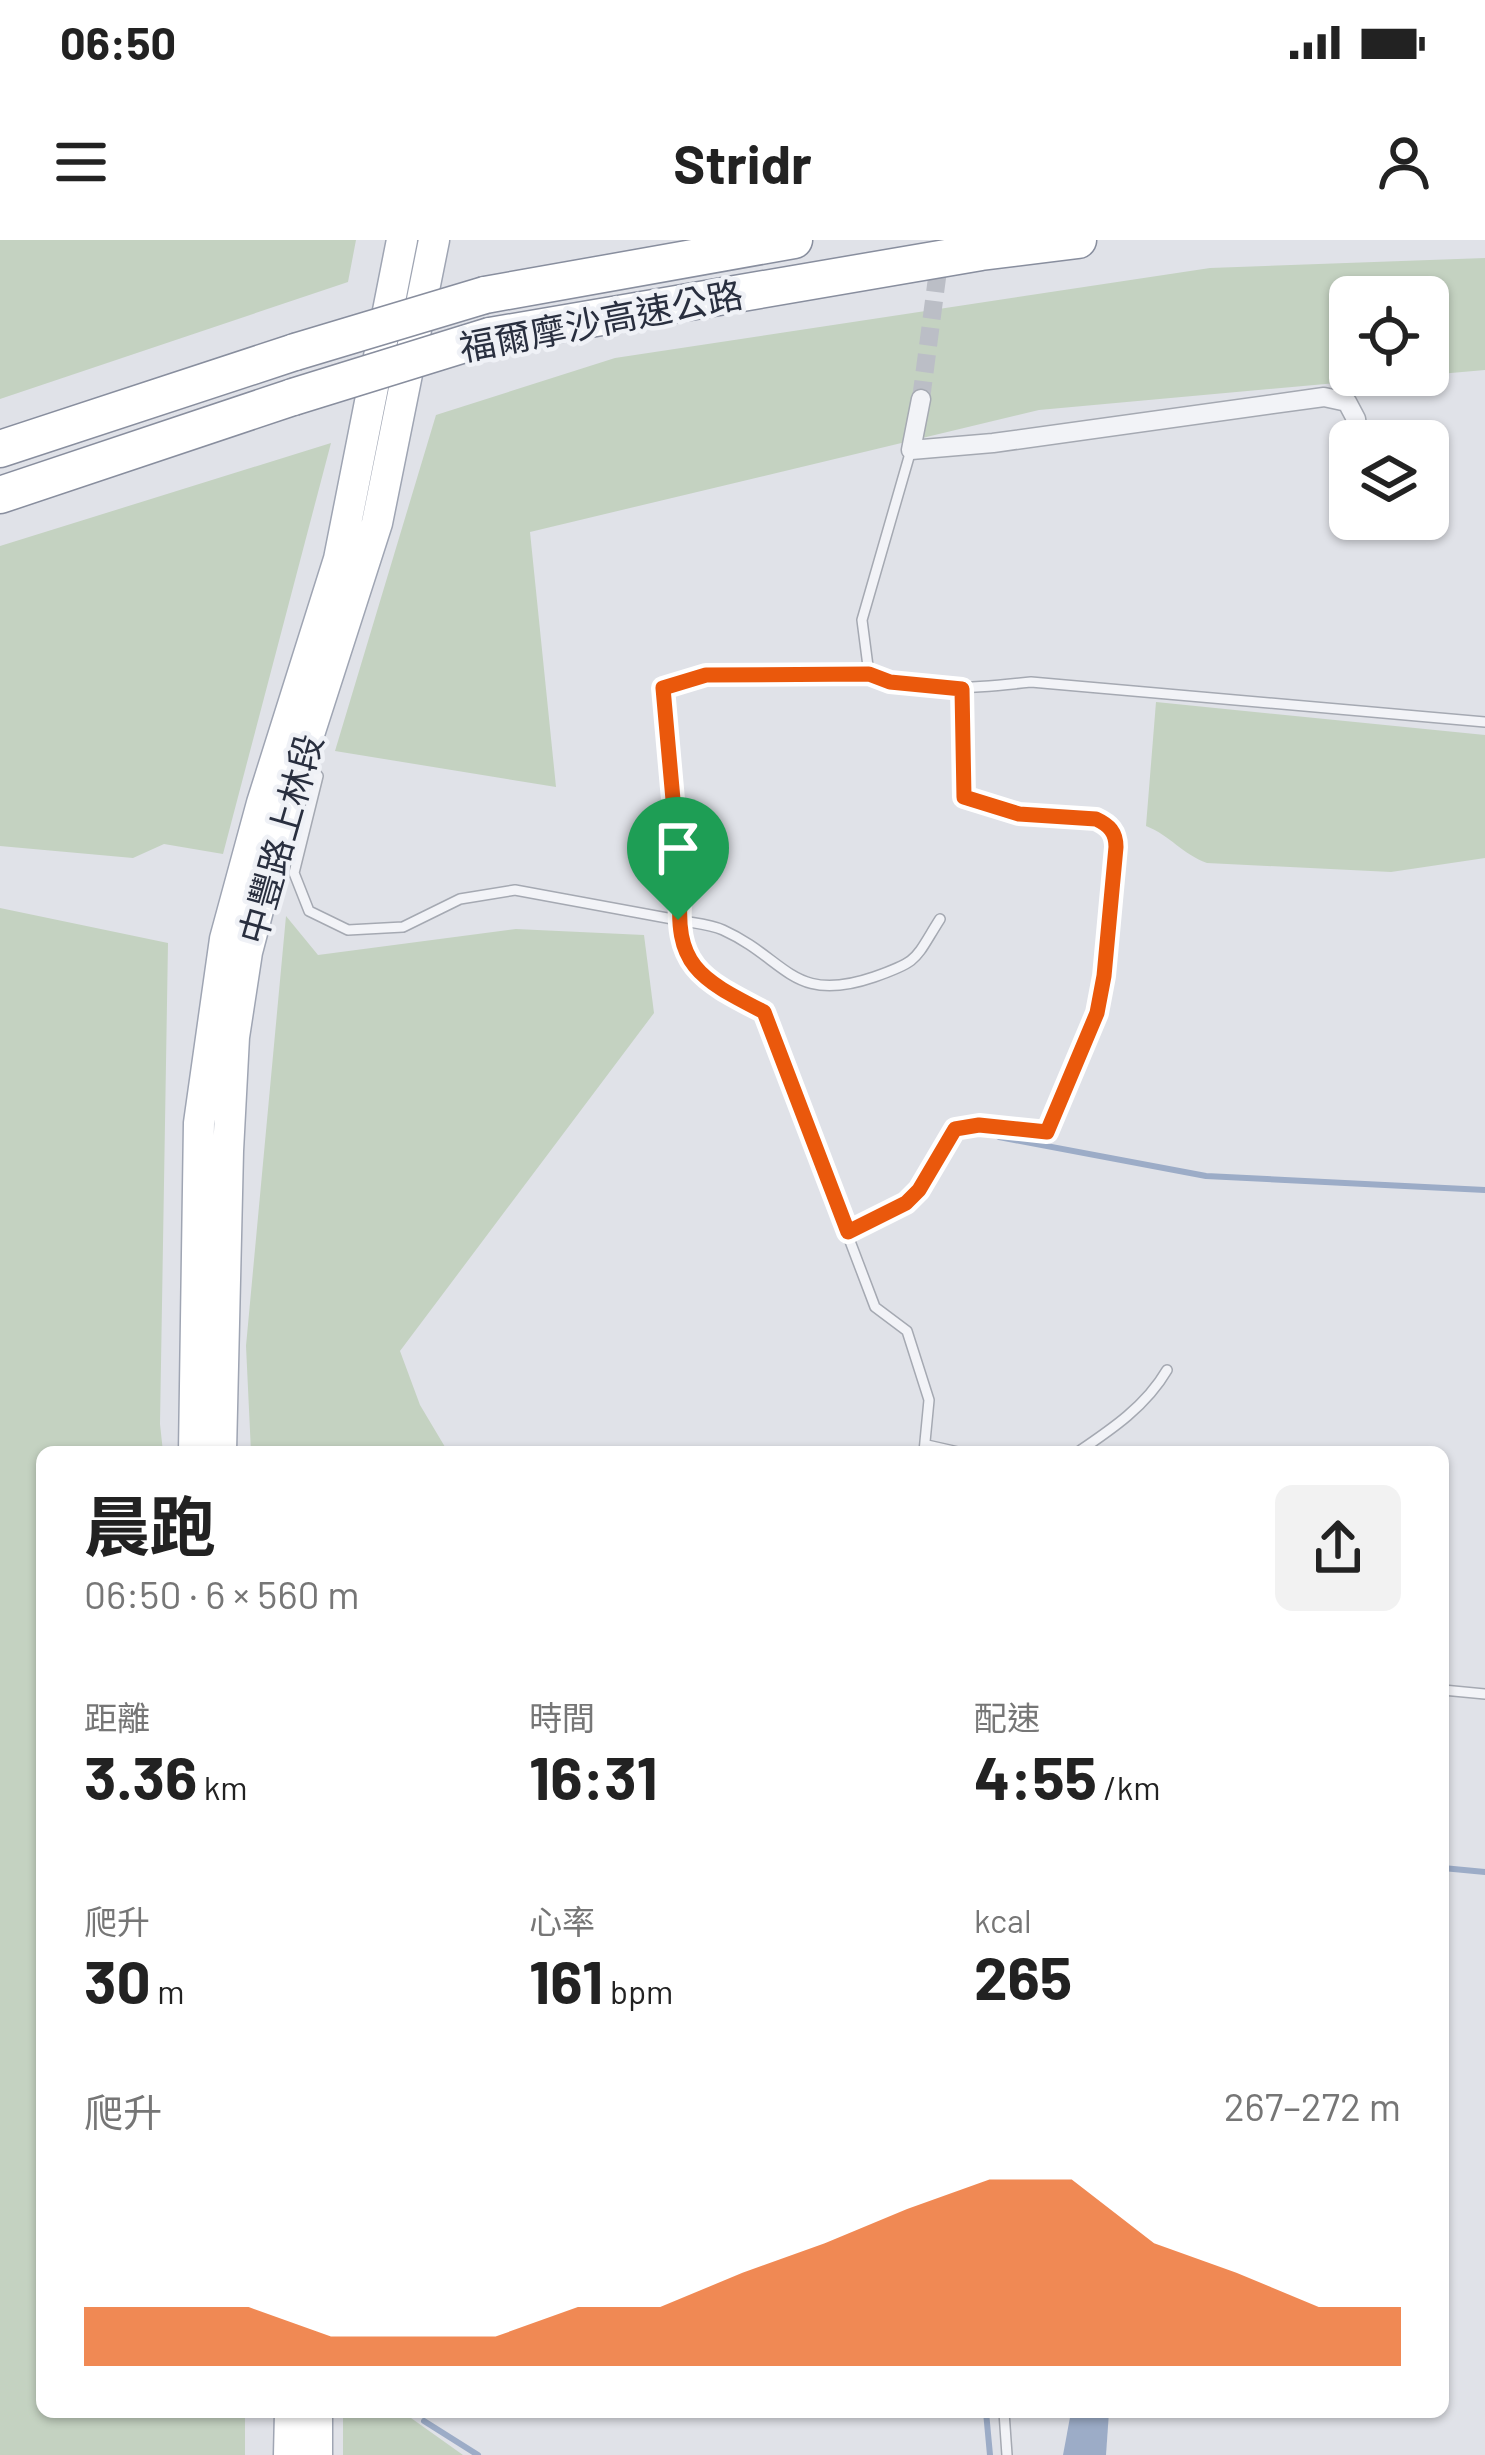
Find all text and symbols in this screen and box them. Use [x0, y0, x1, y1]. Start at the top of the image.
text: 06:50 [60, 15, 176, 69]
icon: menu [48, 129, 114, 195]
icon: person [1371, 129, 1437, 195]
text: Stridr [673, 130, 812, 195]
street label: 福爾摩沙高速公路 [455, 271, 746, 368]
map controls [1329, 276, 1449, 540]
button: locate [1329, 276, 1449, 396]
button: layers [1329, 420, 1449, 540]
street label: 中豐路上林段 [229, 729, 330, 948]
pin [627, 797, 729, 920]
icon: arrive [645, 815, 711, 881]
text: 晨跑 [84, 1485, 216, 1564]
button: share [1275, 1485, 1401, 1611]
text: 06:50 · 6 × 560 m [84, 1570, 360, 1617]
text: 距離 [84, 1697, 150, 1737]
text: 時間 [529, 1697, 595, 1737]
text: 配速 [974, 1697, 1040, 1737]
text: 3.36 [84, 1740, 197, 1812]
text: 16:31 [529, 1740, 658, 1812]
text: 4:55 [974, 1740, 1097, 1812]
text: km [197, 1767, 248, 1807]
text: /km [1097, 1767, 1160, 1807]
text: kcal [974, 1900, 1032, 1940]
text: 爬升 [84, 1901, 150, 1941]
text: 心率 [529, 1901, 595, 1941]
text: 265 [974, 1940, 1072, 2012]
text: 30 [84, 1944, 151, 2016]
text: 161 [529, 1944, 603, 2016]
text: m [151, 1971, 185, 2011]
text: bpm [603, 1971, 673, 2011]
text: 267–272 m [1224, 2082, 1401, 2129]
text: 爬升 [84, 2088, 162, 2135]

